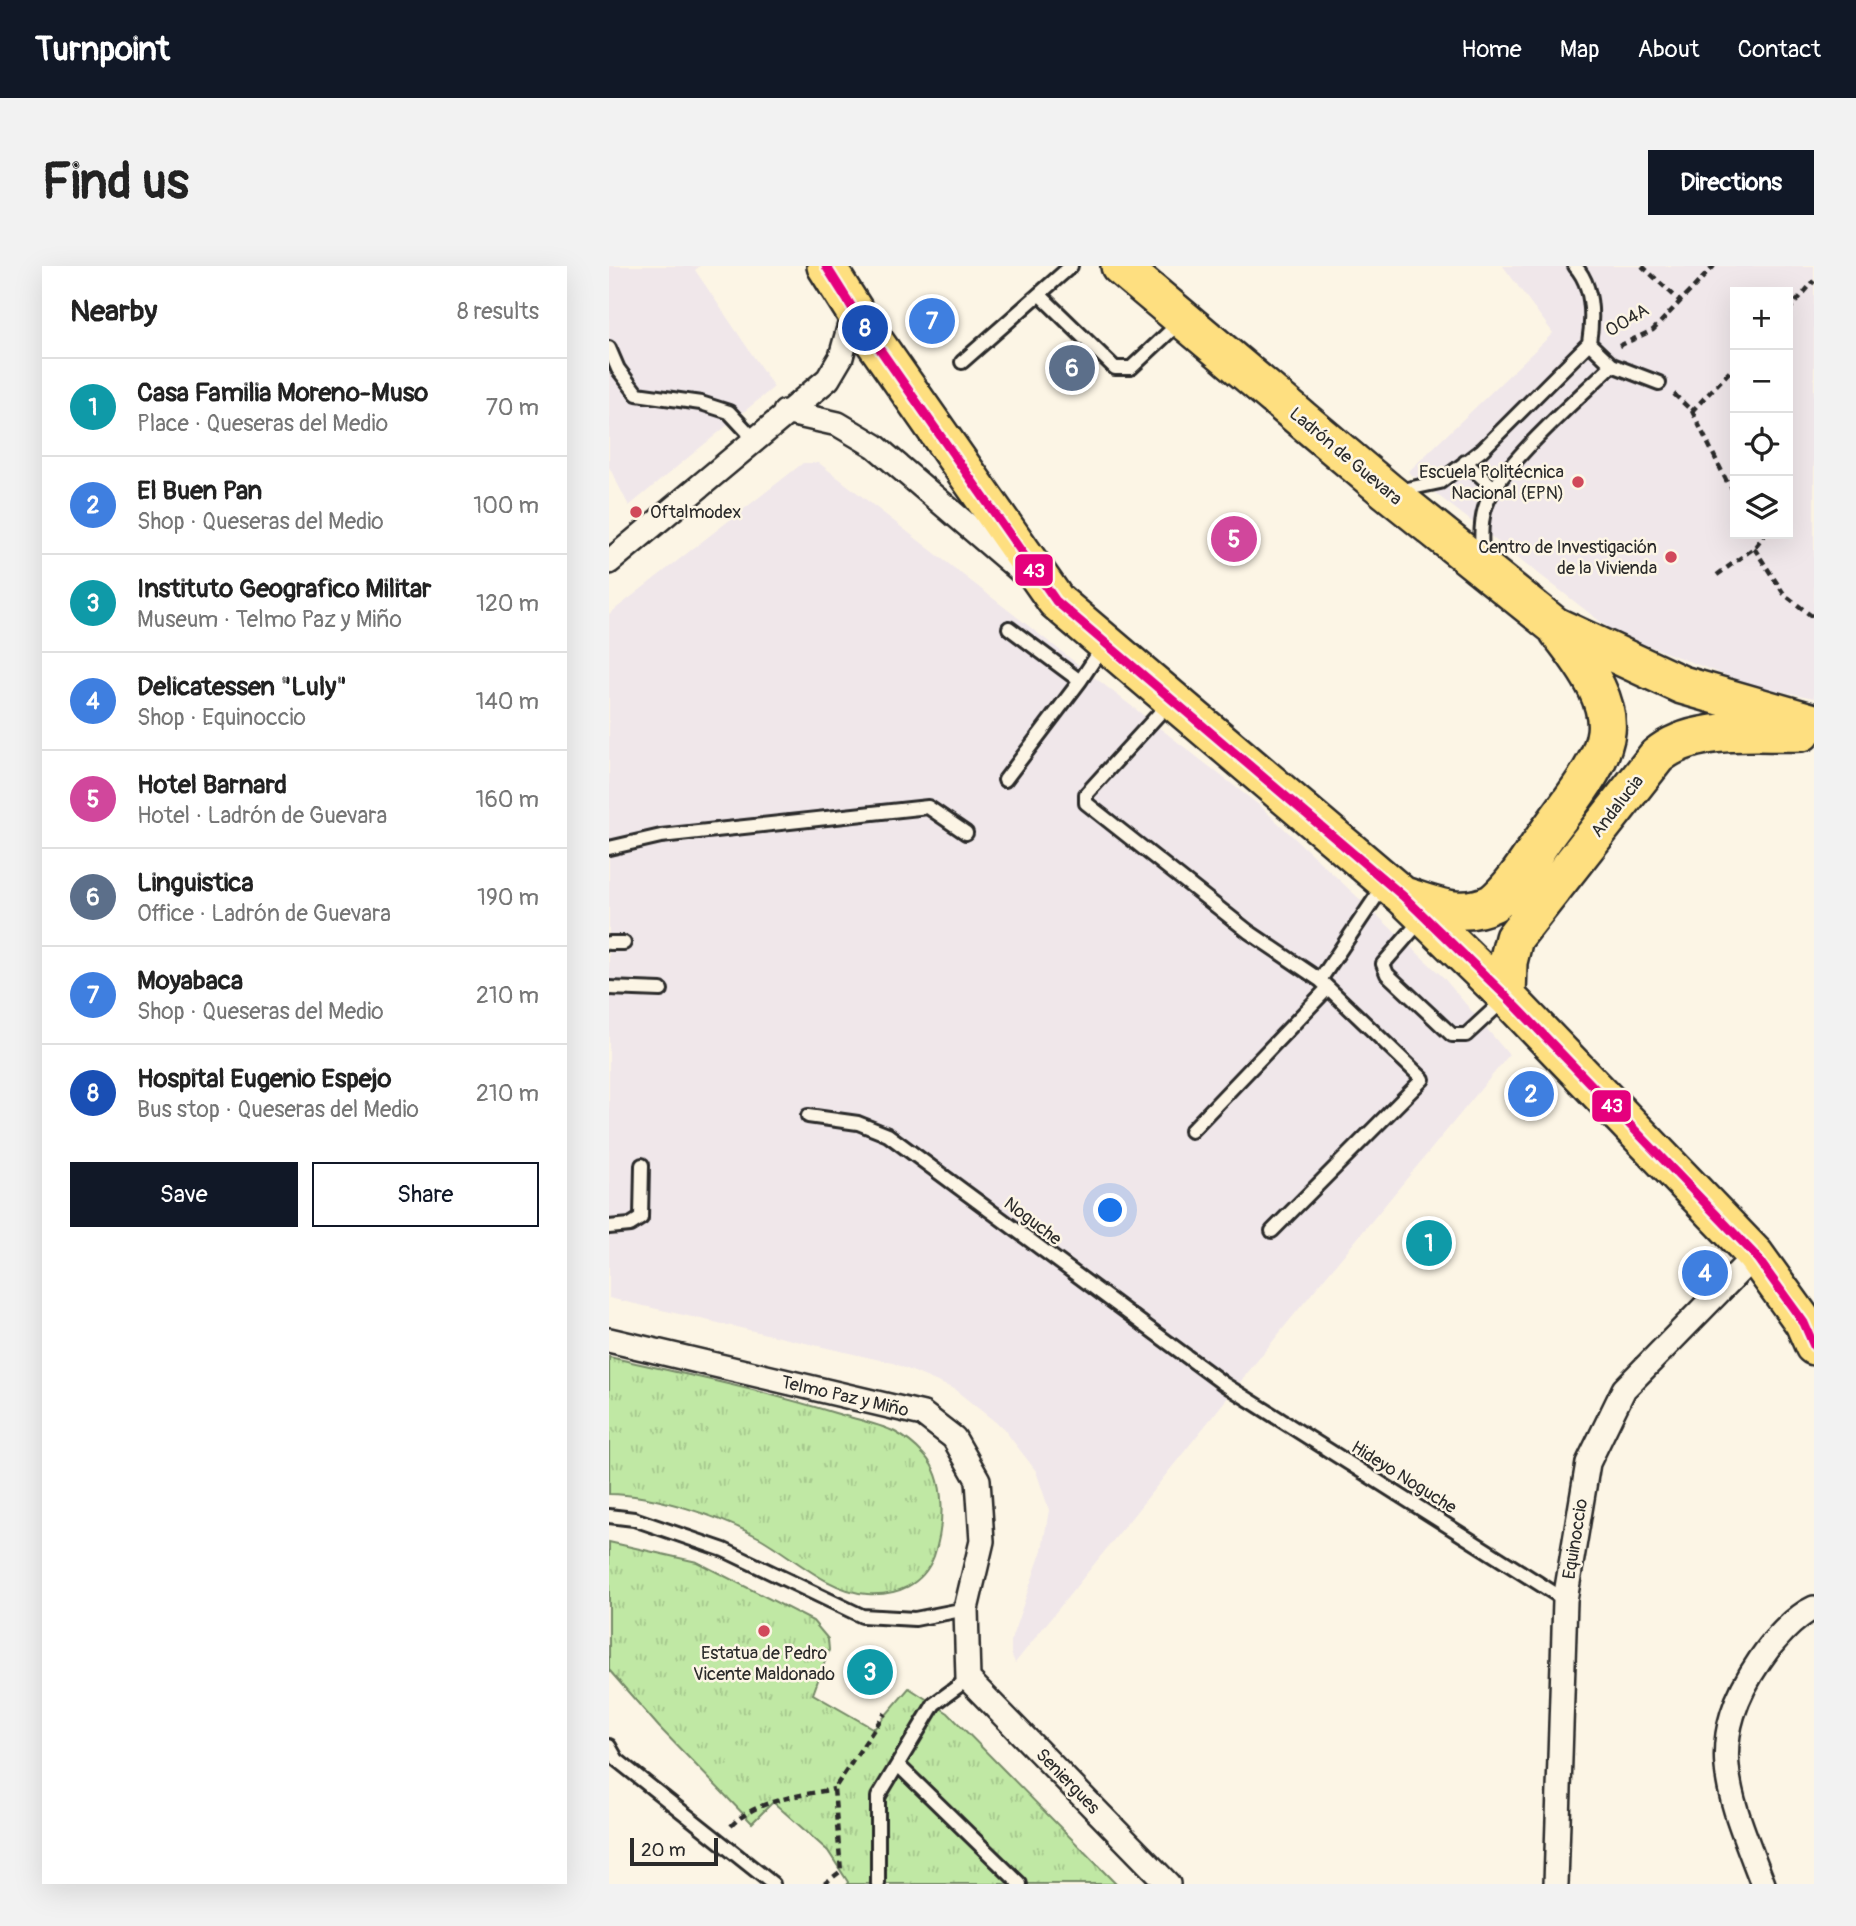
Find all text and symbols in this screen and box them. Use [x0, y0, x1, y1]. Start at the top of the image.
text: Turnpoint [35, 29, 170, 70]
text: Home [1461, 35, 1522, 64]
text: Map [1560, 35, 1600, 64]
text: About [1638, 35, 1700, 64]
text: Contact [1738, 35, 1821, 64]
button: Directions [1648, 150, 1814, 215]
text: Find us [42, 152, 189, 213]
map controls [1730, 287, 1793, 539]
button: + [1730, 287, 1793, 350]
text: Nearby [70, 293, 157, 330]
pin: 7 [909, 295, 955, 347]
text: 8 results [457, 297, 539, 326]
street label: 004A [1601, 299, 1653, 342]
pin: 8 [842, 302, 888, 354]
pin: 6 [1049, 342, 1095, 394]
button: − [1730, 350, 1793, 413]
text: Casa Familia Moreno-Muso [137, 377, 428, 409]
text: 1 [89, 393, 98, 422]
text: 70 m [486, 393, 539, 422]
street label: Ladrón de Guevara [1284, 402, 1407, 510]
text: Place · Queseras del Medio [137, 409, 388, 438]
button: locate [1730, 413, 1793, 476]
place label: Escuela Politécnica Nacional (EPN) [1419, 461, 1564, 505]
marker: Escuela Politécnica Nacional (EPN) [1570, 474, 1586, 490]
text: El Buen Pan [137, 475, 262, 507]
button: layers [1730, 476, 1793, 539]
text: 2 [87, 491, 99, 520]
text: 100 m [473, 491, 539, 520]
place label: Oftalmodex [650, 501, 741, 524]
marker: Oftalmodex [628, 504, 644, 520]
text: Shop · Queseras del Medio [137, 507, 384, 536]
pin: 5 [1211, 513, 1257, 565]
place label: Centro de Investigación de la Vivienda [1478, 536, 1657, 580]
marker: Centro de Investigación de la Vivienda [1663, 549, 1679, 565]
line badge: 43 [1014, 553, 1054, 587]
text: 43 [1023, 559, 1045, 583]
text: Instituto Geografico Militar [137, 573, 431, 605]
text: 3 [87, 589, 99, 618]
text: 120 m [476, 589, 539, 618]
text: Museum · Telmo Paz y Miño [137, 605, 402, 634]
text: Delicatessen "Luly" [137, 671, 347, 703]
text: 4 [86, 687, 100, 716]
text: 140 m [476, 687, 539, 716]
text: Shop · Equinoccio [137, 703, 306, 732]
text: Hotel Barnard [137, 769, 287, 801]
street label: Andalucia [1586, 770, 1649, 842]
text: 5 [87, 785, 99, 814]
text: 160 m [475, 785, 539, 814]
text: Hotel · Ladrón de Guevara [137, 801, 387, 830]
text: Linguistica [137, 867, 254, 899]
text: 6 [86, 883, 100, 912]
text: 190 m [477, 883, 539, 912]
text: Office · Ladrón de Guevara [137, 899, 391, 928]
text: Moyabaca [137, 965, 243, 997]
text: 7 [87, 981, 99, 1010]
text: 210 m [476, 981, 539, 1010]
text: Shop · Queseras del Medio [137, 997, 384, 1026]
text: Hospital Eugenio Espejo [137, 1063, 391, 1095]
pin: 2 [1508, 1068, 1554, 1120]
text: 8 [87, 1079, 99, 1108]
text: 210 m [476, 1079, 539, 1108]
line badge: 43 [1591, 1089, 1632, 1123]
text: 43 [1601, 1094, 1623, 1118]
text: Bus stop · Queseras del Medio [137, 1095, 419, 1124]
button: Save [70, 1162, 298, 1227]
button: Share [312, 1162, 539, 1227]
street label: Noguche [999, 1192, 1066, 1251]
your location [1093, 1193, 1127, 1227]
pin: 1 [1406, 1217, 1452, 1269]
pin: 4 [1682, 1247, 1728, 1299]
street label: Telmo Paz y Miño [779, 1371, 911, 1422]
street label: Hideyo Noguche [1347, 1436, 1461, 1519]
street label: Equinoccio [1558, 1497, 1593, 1581]
marker: Estatua de Pedro Vicente Maldonado [756, 1623, 772, 1639]
place label: Estatua de Pedro Vicente Maldonado [693, 1642, 835, 1686]
pin: 3 [847, 1646, 893, 1698]
street label: Seniergues [1031, 1744, 1105, 1819]
scale bar [630, 1835, 717, 1867]
text: 20 m [641, 1838, 686, 1862]

